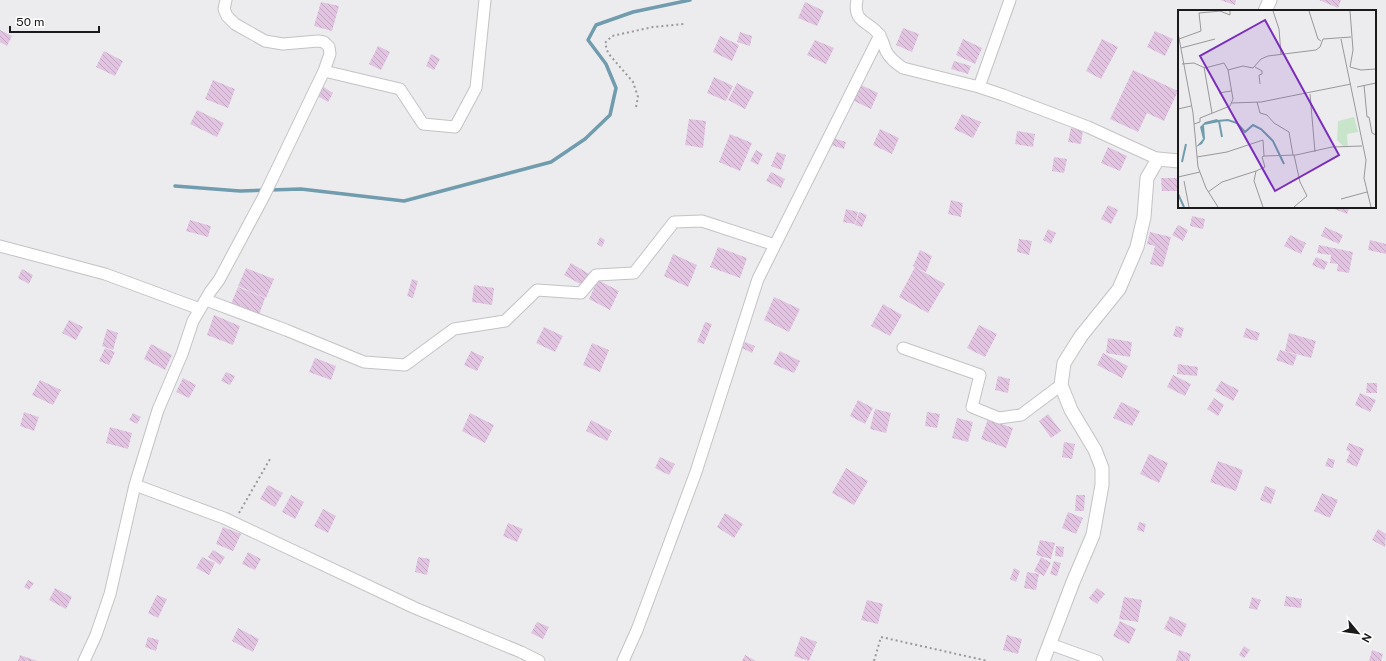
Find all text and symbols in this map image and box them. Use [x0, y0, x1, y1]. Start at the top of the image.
scale bar [10, 8, 99, 34]
inset map [1178, 10, 1376, 208]
text: 50 m [16, 15, 44, 29]
north arrow [1338, 613, 1378, 653]
text: N [1359, 631, 1374, 645]

